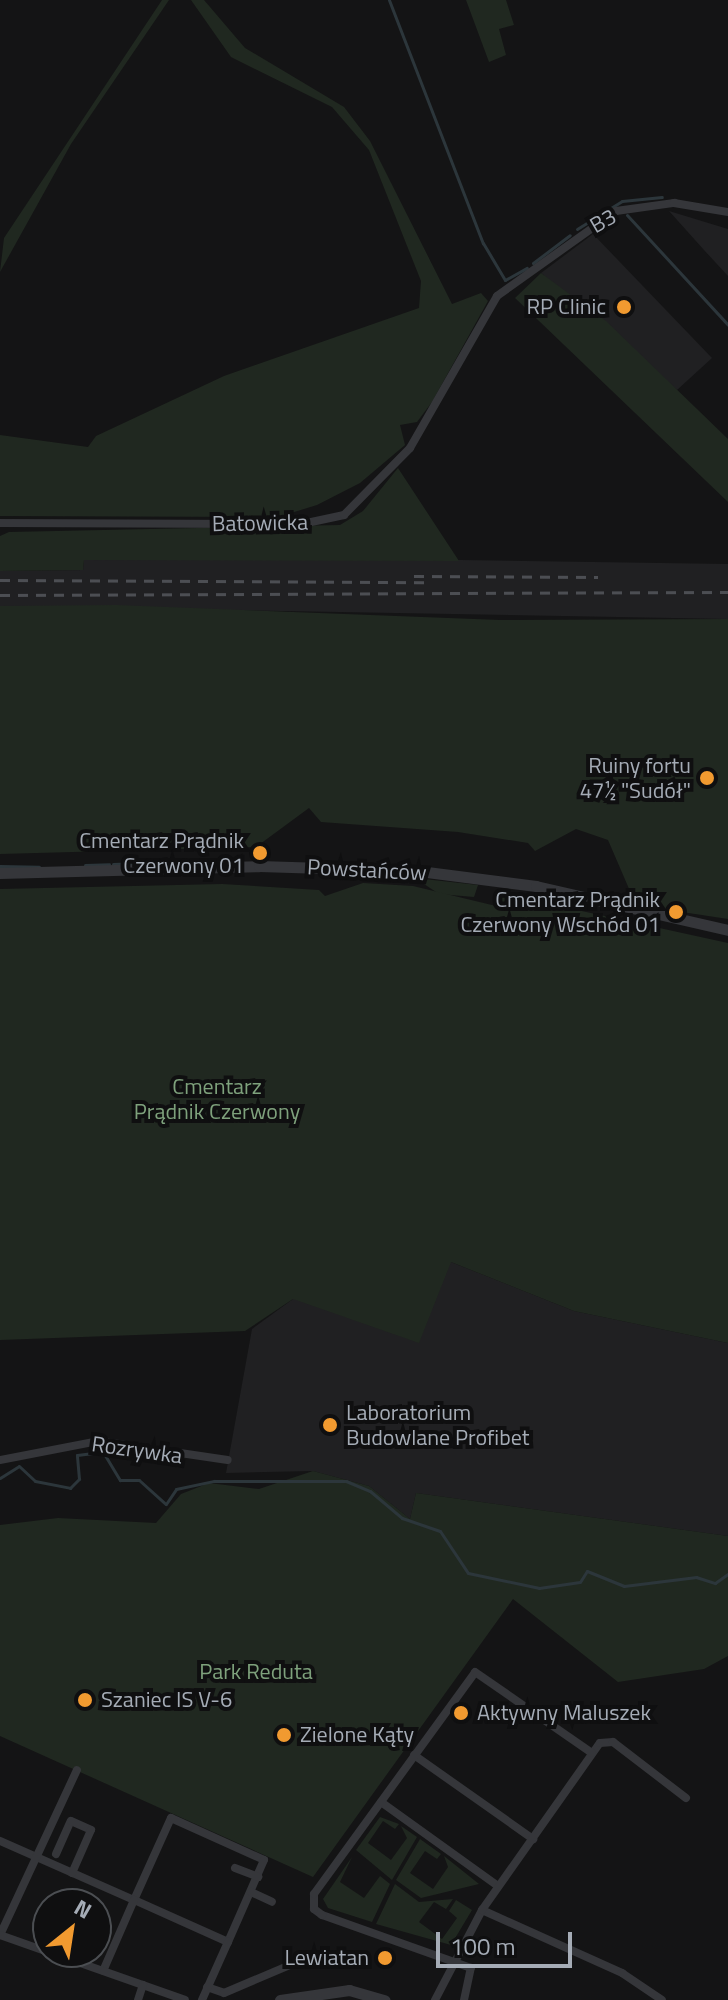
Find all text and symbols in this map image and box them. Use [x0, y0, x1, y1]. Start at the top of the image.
street label: B3 [585, 203, 621, 239]
place label: RP Clinic [526, 294, 606, 320]
marker: RP Clinic [613, 296, 635, 318]
street label: Batowicka [212, 509, 308, 537]
place label: Ruiny fortu 47½ "Sudół" [580, 752, 691, 804]
marker: Ruiny fortu 47½ "Sudół" [698, 769, 716, 787]
place label: Cmentarz Prądnik Czerwony 01 [79, 827, 244, 878]
marker: Cmentarz Prądnik Czerwony 01 [251, 844, 269, 862]
street label: Powstańców [307, 854, 427, 886]
place label: Cmentarz Prądnik Czerwony Wschód 01 [460, 886, 660, 938]
marker: Cmentarz Prądnik Czerwony Wschód 01 [667, 903, 685, 921]
park label: Cmentarz Prądnik Czerwony [134, 1073, 300, 1124]
place label: Laboratorium Budowlane Profibet [346, 1399, 530, 1450]
marker: Laboratorium Budowlane Profibet [321, 1416, 339, 1434]
street label: Rozrywka [90, 1431, 184, 1469]
park label: Park Reduta [199, 1659, 313, 1685]
place label: Szaniec IS V-6 [101, 1687, 232, 1713]
marker: Szaniec IS V-6 [76, 1691, 94, 1709]
place label: Aktywny Maluszek [477, 1700, 651, 1726]
marker: Aktywny Maluszek [452, 1704, 470, 1722]
place label: Zielone Kąty [300, 1722, 414, 1748]
marker: Zielone Kąty [275, 1726, 293, 1744]
north arrow [32, 1888, 112, 1968]
text: N [68, 1890, 98, 1927]
scale bar [440, 1916, 576, 1966]
text: 100 m [450, 1928, 516, 1964]
place label: Lewiatan [284, 1945, 369, 1971]
marker: Lewiatan [376, 1949, 394, 1967]

